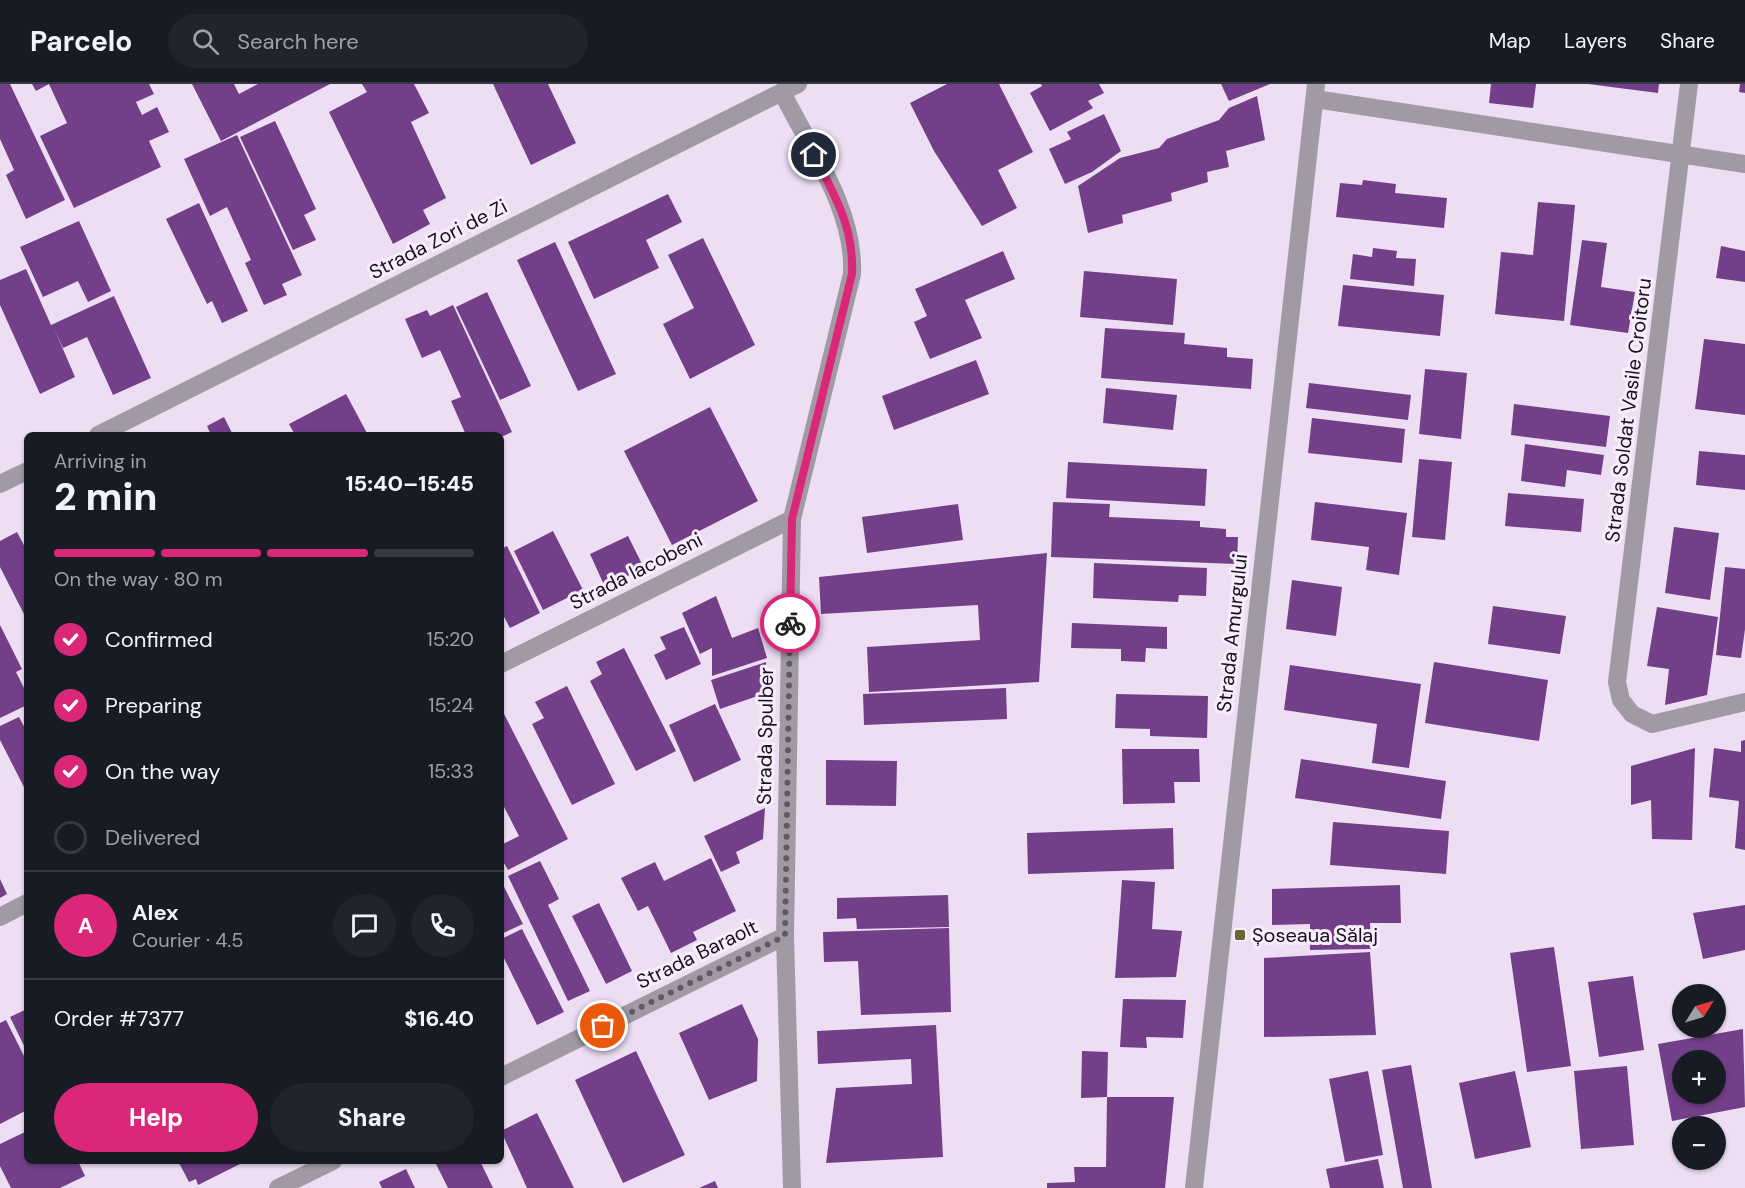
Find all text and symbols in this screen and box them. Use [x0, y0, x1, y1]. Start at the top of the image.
search box [168, 14, 588, 68]
text: Parcelo [30, 23, 132, 60]
icon: search [189, 25, 222, 58]
text: Search here [237, 27, 359, 56]
text: Map [1489, 27, 1531, 55]
text: Layers [1564, 27, 1627, 55]
text: Share [1660, 27, 1715, 55]
pin [788, 129, 839, 180]
icon: home [797, 138, 830, 171]
street label: Strada Zori de Zi [365, 193, 511, 285]
street label: Strada Soldat Vasile Croitoru [1599, 276, 1657, 544]
text: Arriving in [54, 448, 146, 474]
text: 15:40–15:45 [345, 469, 474, 498]
text: 2 min [54, 471, 158, 522]
street label: Strada Iacobeni [565, 526, 707, 616]
street label: Strada Amurgului [1211, 552, 1253, 714]
text: On the way · 80 m [54, 566, 222, 592]
courier [760, 593, 820, 653]
icon: bike [774, 607, 807, 640]
icon: check [54, 623, 87, 656]
text: Confirmed [105, 625, 213, 654]
text: 15:20 [427, 626, 474, 652]
street label: Strada Spulber [751, 667, 779, 805]
icon: check [54, 689, 87, 722]
text: Preparing [105, 691, 202, 720]
text: 15:24 [428, 692, 474, 718]
icon: check [54, 755, 87, 788]
text: On the way [105, 757, 220, 786]
text: 15:33 [428, 758, 474, 784]
text: Delivered [105, 823, 200, 852]
button: chat [333, 894, 396, 957]
button: phone [411, 894, 474, 957]
text: Alex [132, 898, 179, 927]
text: A [78, 911, 93, 940]
street label: Strada Baraolt [632, 913, 762, 995]
place label: Șoseaua Sălaj [1252, 922, 1378, 948]
text: Courier · 4.5 [132, 927, 244, 953]
marker: Șoseaua Sălaj [1233, 928, 1247, 942]
north arrow [1672, 984, 1726, 1038]
map controls [1672, 984, 1726, 1170]
pin [577, 1000, 628, 1051]
text: Order #7377 [54, 1004, 184, 1033]
text: $16.40 [404, 1004, 474, 1033]
icon: bag [586, 1009, 619, 1042]
button: + [1672, 1050, 1726, 1104]
button: Help [54, 1083, 258, 1152]
button: Share [270, 1083, 474, 1152]
button: − [1672, 1116, 1726, 1170]

